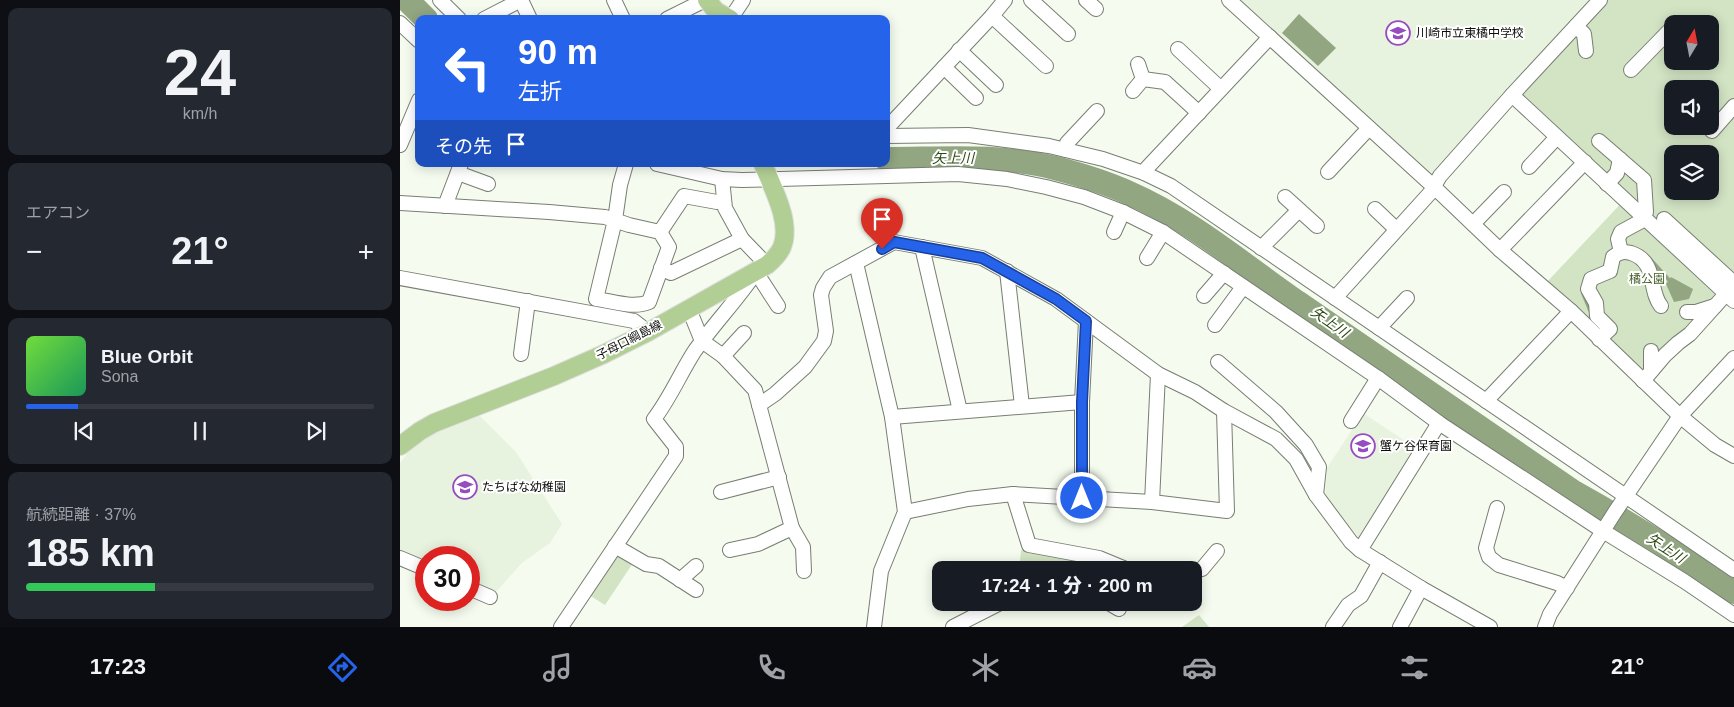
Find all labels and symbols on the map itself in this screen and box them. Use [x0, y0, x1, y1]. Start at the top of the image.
north arrow [1664, 15, 1719, 70]
school or university icon: 川崎市立東橘中学校 [1385, 20, 1411, 46]
place label: 川崎市立東橘中学校 [1416, 26, 1524, 40]
water label: 矢上川 [932, 150, 976, 166]
pin [861, 198, 903, 249]
park label: 橘公園 [1629, 272, 1665, 286]
water label: 矢上川 [1308, 303, 1353, 342]
street label: 子母口綱島線 [594, 317, 664, 363]
school or university icon: 蟹ケ谷保育園 [1350, 433, 1376, 459]
place label: 蟹ケ谷保育園 [1380, 439, 1452, 453]
position arrow [1055, 471, 1107, 523]
school or university icon: たちばな幼稚園 [452, 474, 478, 500]
place label: たちばな幼稚園 [482, 480, 566, 494]
water label: 矢上川 [1644, 530, 1690, 567]
speed limit sign: 30 [415, 546, 480, 611]

